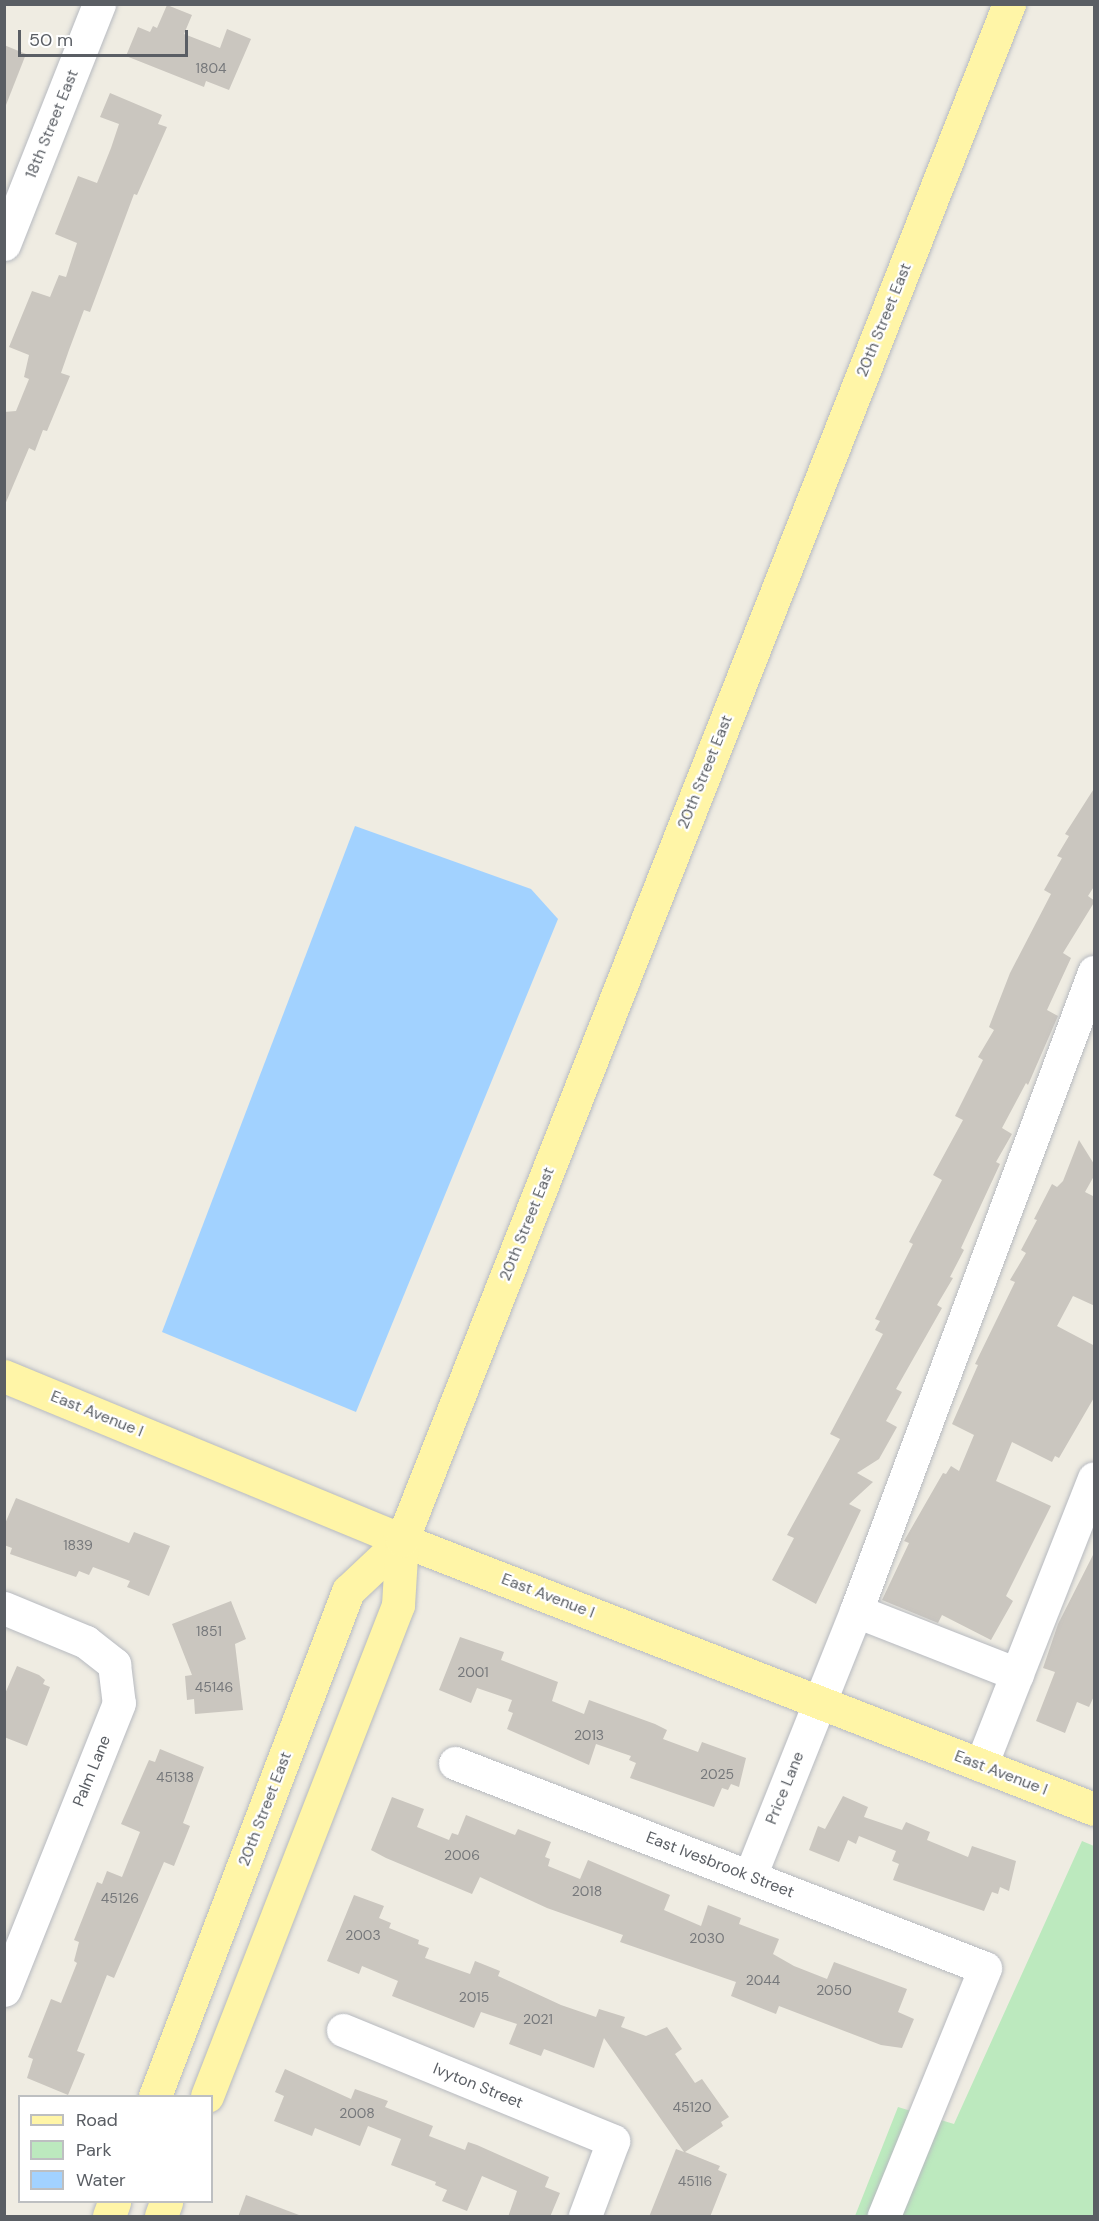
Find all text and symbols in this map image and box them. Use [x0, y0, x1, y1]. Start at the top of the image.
scale bar [21, 18, 190, 56]
text: 50 m [29, 28, 73, 52]
house number: 1804 [196, 60, 226, 76]
street label: 18th Street East [21, 67, 83, 181]
street label: 20th Street East [852, 260, 916, 380]
street label: 20th Street East [673, 712, 737, 832]
street label: 20th Street East [495, 1164, 559, 1284]
street label: East Avenue I [48, 1387, 146, 1441]
house number: 1839 [63, 1537, 93, 1553]
street label: East Avenue I [499, 1569, 597, 1623]
house number: 1851 [196, 1623, 222, 1639]
house number: 2001 [457, 1664, 489, 1680]
house number: 45146 [195, 1679, 233, 1695]
house number: 2013 [574, 1727, 604, 1743]
street label: Palm Lane [69, 1733, 115, 1809]
street label: East Avenue I [952, 1746, 1050, 1800]
street label: 20th Street East [234, 1749, 296, 1869]
street label: Price Lane [762, 1749, 808, 1827]
house number: 2025 [700, 1766, 734, 1782]
house number: 45138 [156, 1769, 194, 1785]
street label: East Ivesbrook Street [643, 1828, 797, 1902]
house number: 2006 [444, 1847, 480, 1863]
house number: 2018 [572, 1883, 602, 1899]
house number: 45126 [101, 1890, 139, 1906]
house number: 2003 [345, 1927, 381, 1943]
house number: 2030 [689, 1930, 725, 1946]
house number: 2044 [746, 1972, 780, 1988]
house number: 2050 [816, 1982, 852, 1998]
house number: 2015 [459, 1989, 489, 2005]
house number: 2021 [523, 2011, 553, 2027]
street label: Ivyton Street [430, 2059, 526, 2113]
legend [18, 2095, 213, 2203]
house number: 45120 [673, 2099, 711, 2115]
house number: 2008 [339, 2105, 375, 2121]
text: Road [76, 2108, 118, 2132]
text: Park [76, 2138, 112, 2162]
text: Water [76, 2168, 126, 2192]
house number: 45116 [678, 2173, 712, 2189]

